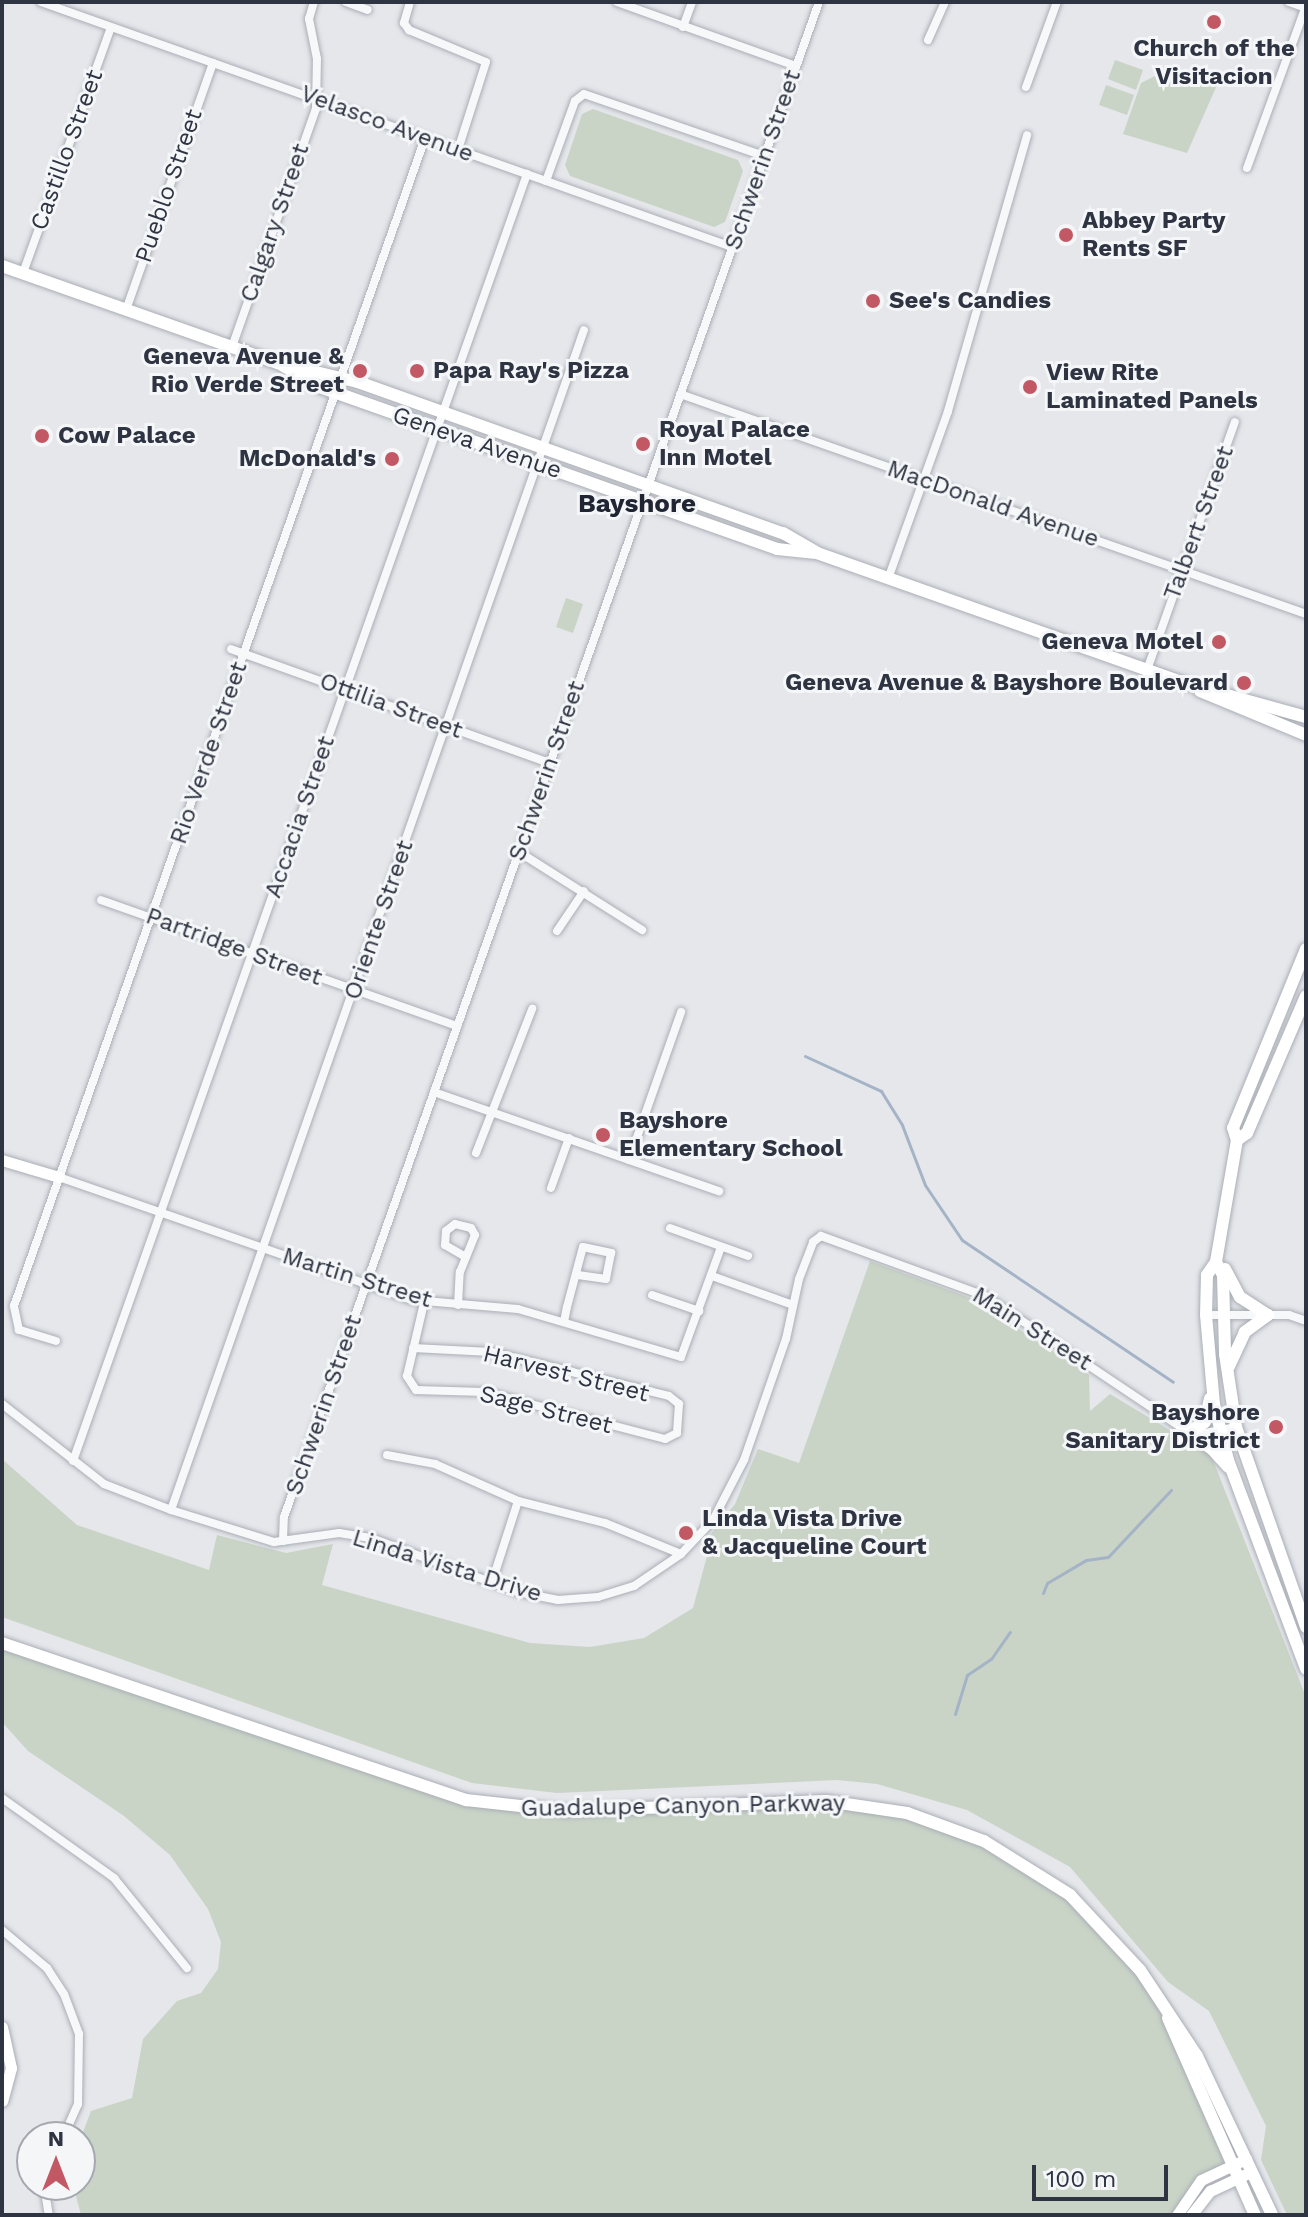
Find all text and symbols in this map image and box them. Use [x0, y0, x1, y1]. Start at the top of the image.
marker: Church of the Visitacion [1205, 13, 1223, 31]
place label: Church of the Visitacion [1133, 35, 1295, 91]
street label: Castillo Street [25, 66, 109, 234]
street label: Schwerin Street [719, 66, 807, 254]
street label: Velasco Avenue [296, 79, 478, 169]
street label: Pueblo Street [129, 105, 209, 267]
street label: Calgary Street [234, 140, 316, 306]
place label: Abbey Party Rents SF [1082, 207, 1226, 263]
marker: Abbey Party Rents SF [1057, 226, 1075, 244]
place label: See's Candies [889, 287, 1051, 315]
marker: See's Candies [864, 292, 882, 310]
place label: Geneva Avenue & Rio Verde Street [142, 343, 344, 399]
place label: Papa Ray's Pizza [433, 357, 629, 385]
place label: View Rite Laminated Panels [1046, 359, 1258, 415]
marker: Geneva Avenue & Rio Verde Street [351, 362, 369, 380]
marker: Papa Ray's Pizza [408, 362, 426, 380]
marker: View Rite Laminated Panels [1021, 378, 1039, 396]
street label: Geneva Avenue [388, 400, 566, 486]
place label: Royal Palace Inn Motel [659, 416, 810, 472]
place label: Cow Palace [58, 422, 196, 450]
marker: Cow Palace [33, 427, 51, 445]
marker: Royal Palace Inn Motel [634, 435, 652, 453]
street label: Talbert Street [1158, 442, 1240, 604]
place label: McDonald's [239, 445, 376, 473]
marker: McDonald's [383, 450, 401, 468]
street label: MacDonald Avenue [883, 454, 1103, 554]
district label: Bayshore [578, 488, 696, 520]
place label: Geneva Motel [1041, 628, 1203, 656]
marker: Geneva Motel [1210, 633, 1228, 651]
street label: Rio Verde Street [164, 658, 254, 848]
street label: Ottilia Street [315, 667, 467, 745]
place label: Geneva Avenue & Bayshore Boulevard [784, 669, 1228, 697]
marker: Geneva Avenue & Bayshore Boulevard [1235, 674, 1253, 692]
street label: Schwerin Street [503, 677, 591, 865]
street label: Accacia Street [259, 732, 341, 902]
street label: Oriente Street [338, 836, 420, 1004]
street label: Partridge Street [142, 902, 326, 992]
place label: Bayshore Elementary School [619, 1107, 843, 1163]
marker: Bayshore Elementary School [594, 1126, 612, 1144]
street label: Martin Street [279, 1242, 435, 1314]
street label: Main Street [967, 1281, 1097, 1377]
street label: Schwerin Street [280, 1311, 368, 1499]
street label: Harvest Street [480, 1339, 652, 1409]
street label: Sage Street [477, 1380, 615, 1440]
place label: Bayshore Sanitary District [1065, 1399, 1260, 1455]
marker: Bayshore Sanitary District [1267, 1418, 1285, 1436]
place label: Linda Vista Drive & Jacqueline Court [702, 1505, 927, 1561]
street label: Linda Vista Drive [348, 1523, 546, 1609]
marker: Linda Vista Drive & Jacqueline Court [677, 1524, 695, 1542]
street label: Guadalupe Canyon Parkway [520, 1789, 846, 1823]
north arrow [16, 2121, 96, 2201]
text: N [48, 2126, 64, 2151]
scale bar [1036, 2149, 1172, 2199]
text: 100 m [1046, 2165, 1116, 2193]

